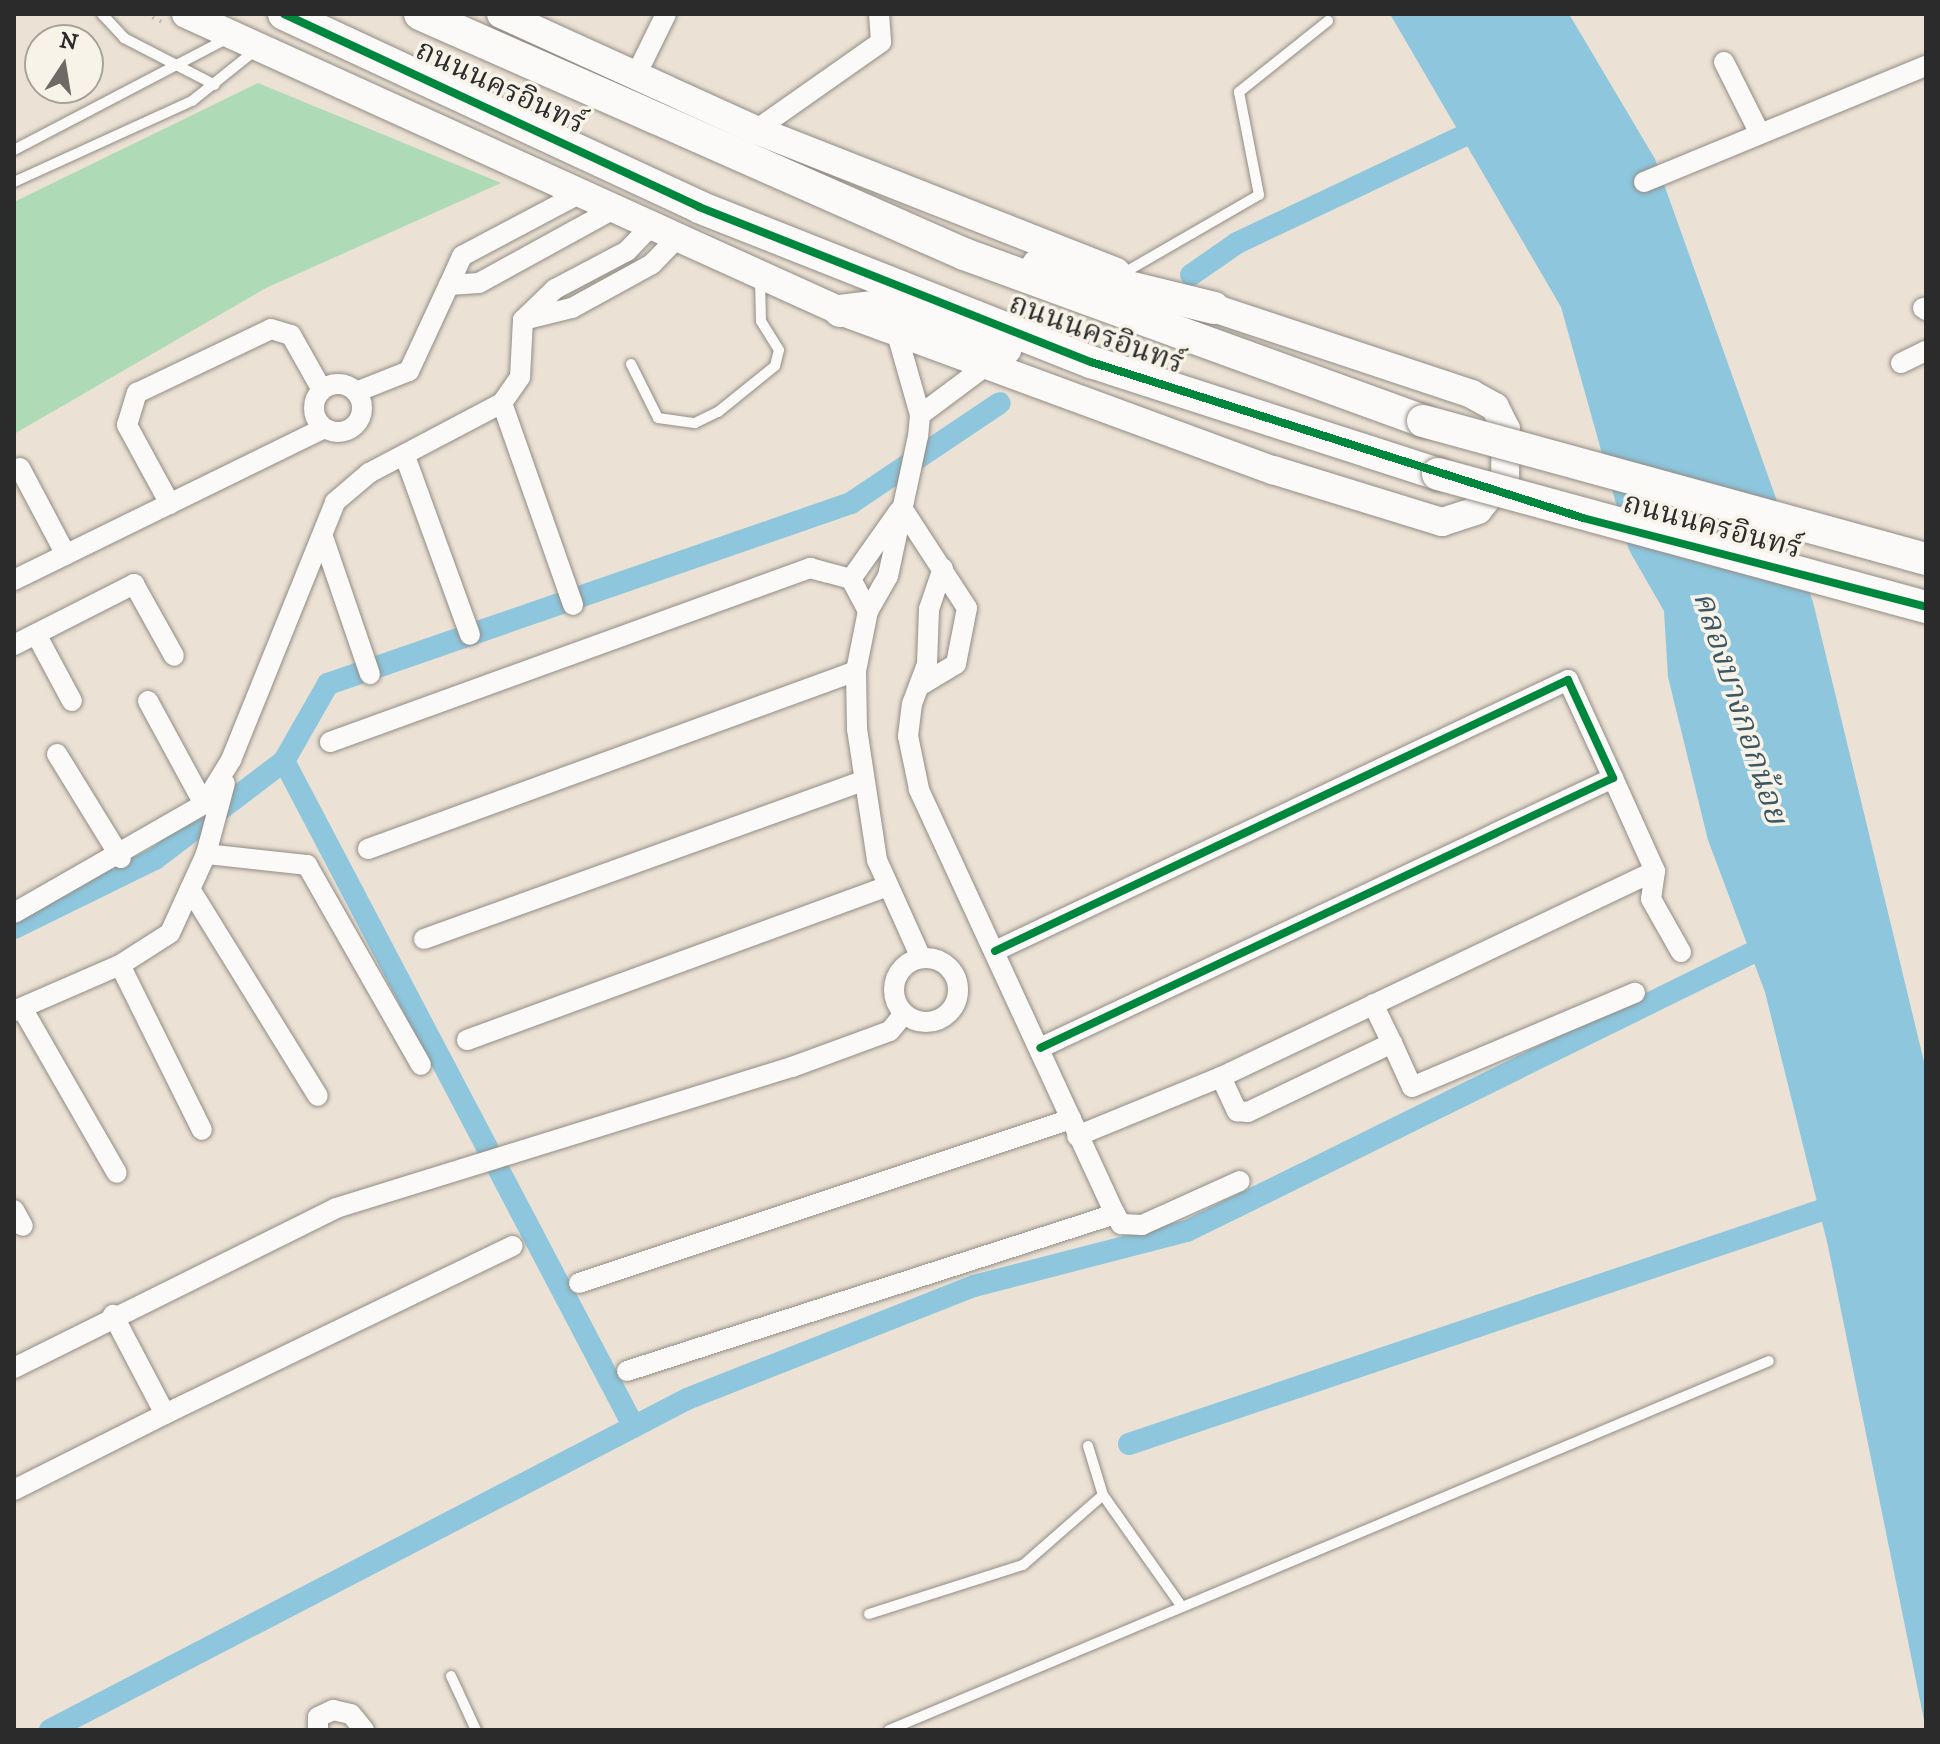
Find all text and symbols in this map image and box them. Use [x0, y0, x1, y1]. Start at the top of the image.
north arrow [24, 24, 104, 104]
text: N [57, 27, 80, 57]
street label: ถนนนครอินทร์ [409, 33, 591, 143]
street label: ถนนนครอินทร์ [1004, 287, 1188, 383]
street label: ถนนนครอินทร์ [1619, 486, 1805, 568]
water label: คลองบางกอกน้อย [1683, 587, 1795, 829]

